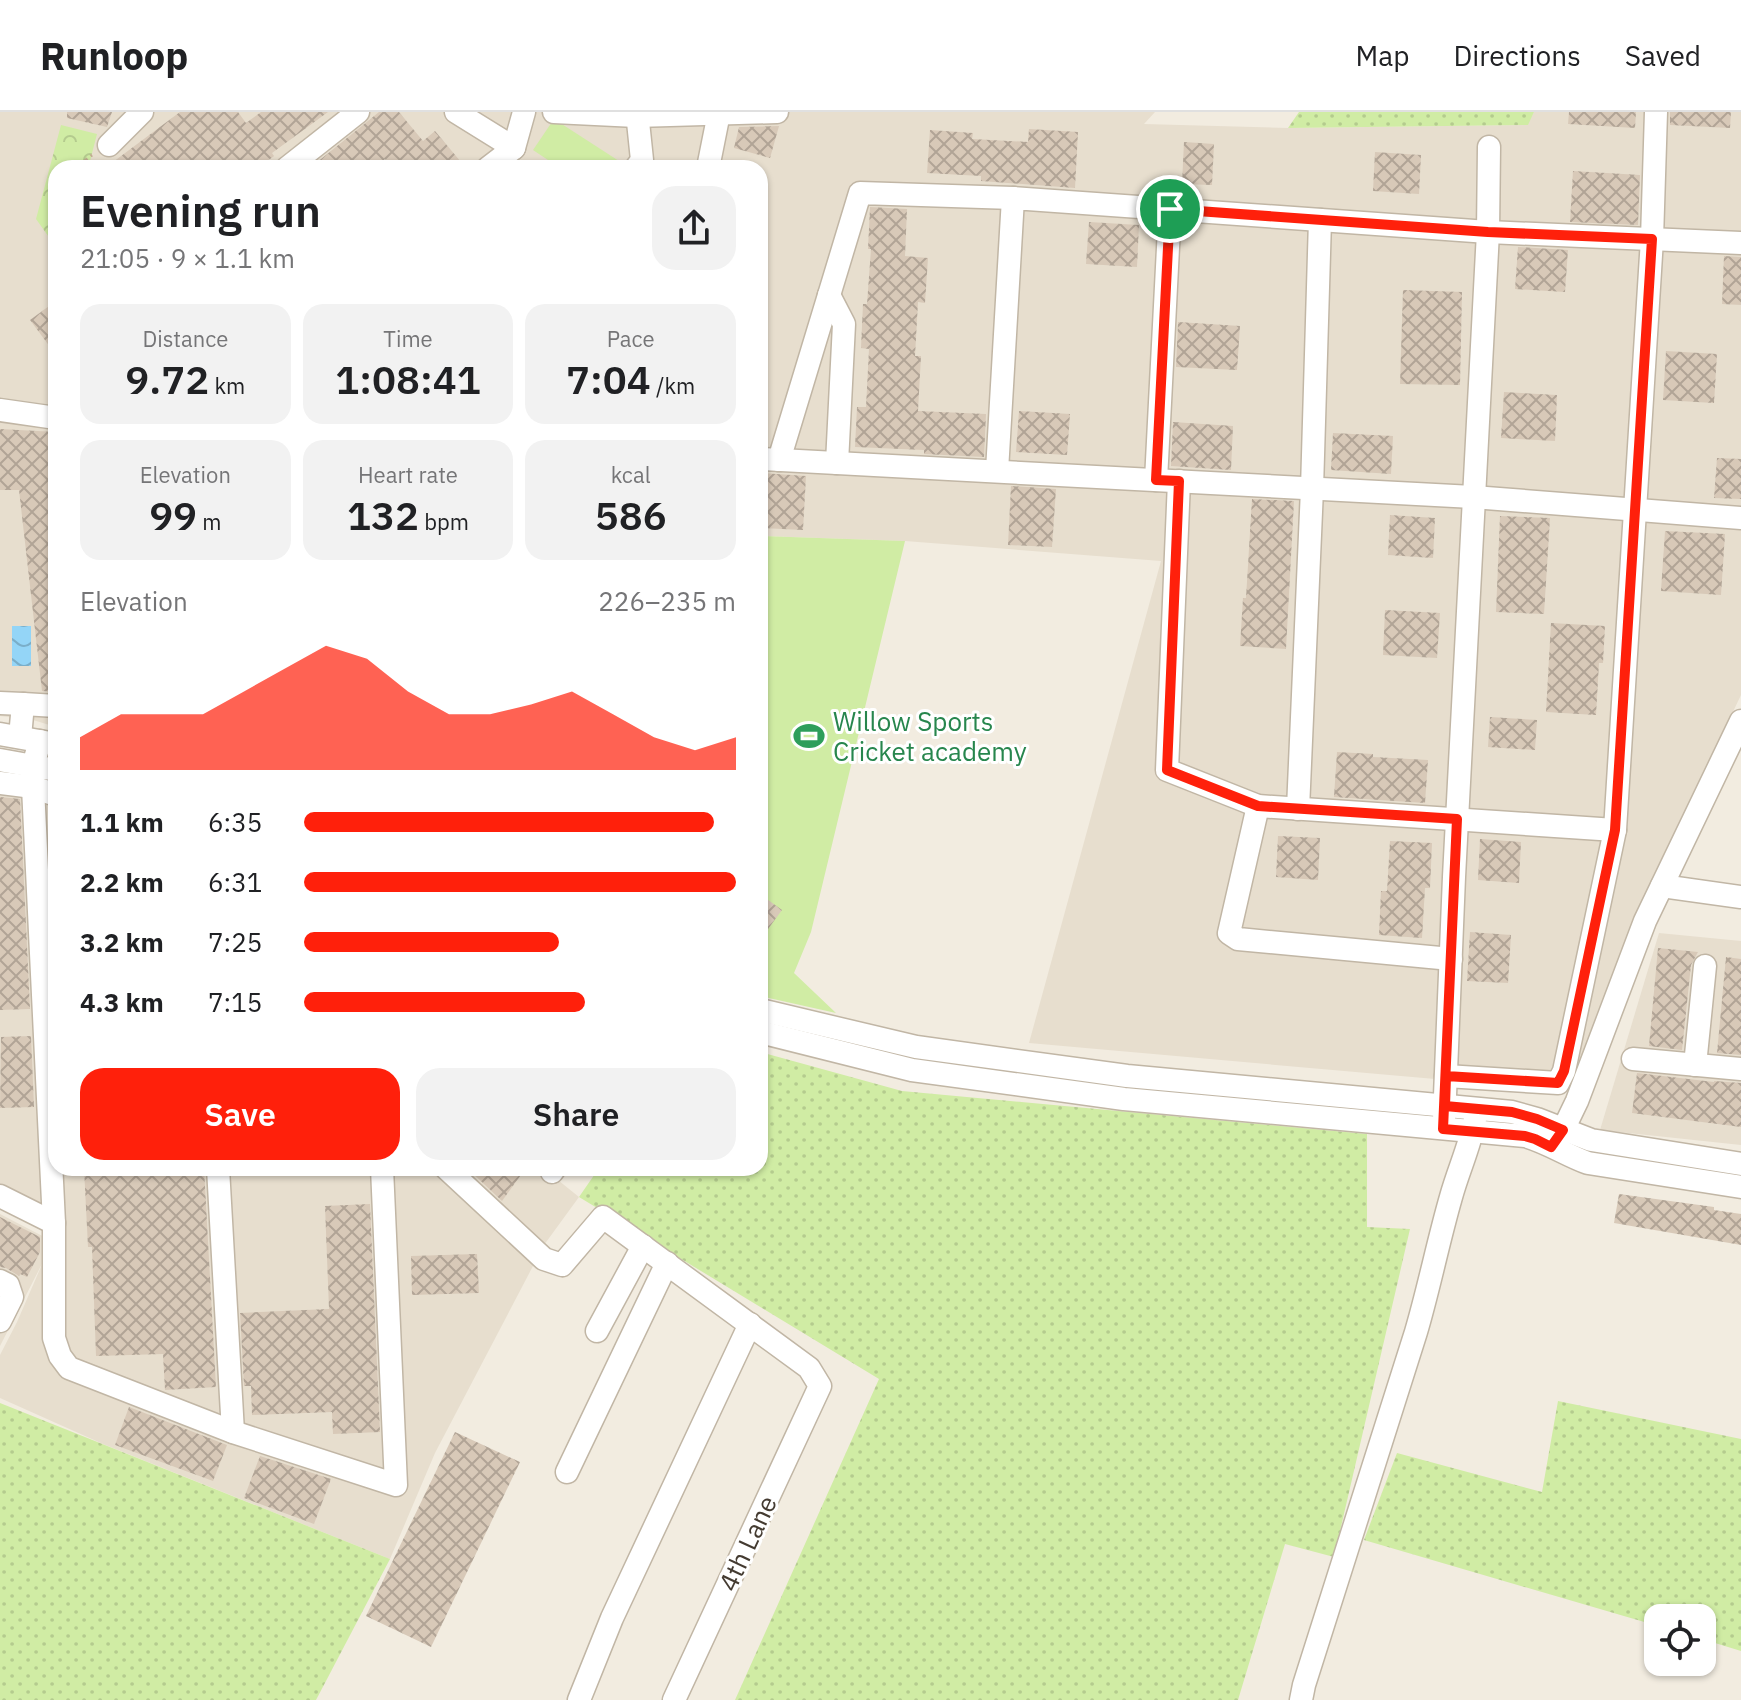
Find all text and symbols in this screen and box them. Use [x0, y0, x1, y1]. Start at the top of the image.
text: Runloop [40, 31, 188, 80]
text: Map [1355, 37, 1409, 74]
text: Directions [1453, 37, 1581, 74]
text: Saved [1625, 37, 1701, 74]
pin [1136, 175, 1204, 243]
text: Evening run [80, 182, 321, 239]
button: share [652, 186, 736, 270]
icon: arrive [1148, 187, 1192, 231]
text: 21:05 · 9 × 1.1 km [80, 241, 295, 275]
text: Distance [142, 324, 228, 353]
text: Time [383, 324, 433, 353]
text: Pace [607, 324, 655, 353]
text: 9.72 [125, 353, 209, 405]
text: 1:08:41 [335, 353, 481, 405]
text: 7:04 [566, 353, 651, 405]
text: km [209, 371, 245, 400]
text: /km [651, 371, 695, 400]
text: Elevation [140, 460, 231, 489]
text: Heart rate [358, 460, 458, 489]
text: kcal [611, 460, 651, 489]
text: 99 [149, 489, 197, 541]
text: 132 [347, 489, 419, 541]
text: 586 [595, 489, 667, 541]
text: m [197, 507, 222, 536]
text: bpm [419, 507, 469, 536]
text: Elevation [80, 584, 188, 618]
text: 226–235 m [598, 584, 736, 618]
place label: Willow Sports Cricket academy [833, 704, 1027, 768]
sports icon: Willow Sports Cricket academy [792, 719, 826, 753]
text: 1.1 km [80, 805, 164, 839]
text: 6:35 [208, 805, 262, 839]
text: 2.2 km [80, 865, 164, 899]
text: 6:31 [208, 865, 262, 899]
text: 3.2 km [80, 925, 164, 959]
text: 7:25 [208, 925, 262, 959]
text: 4.3 km [80, 985, 164, 1019]
text: 7:15 [208, 985, 262, 1019]
button: Save [80, 1068, 400, 1160]
button: Share [416, 1068, 736, 1160]
street label: 4th Lane [710, 1490, 784, 1596]
map controls [1644, 1604, 1716, 1676]
button: locate [1644, 1604, 1716, 1676]

